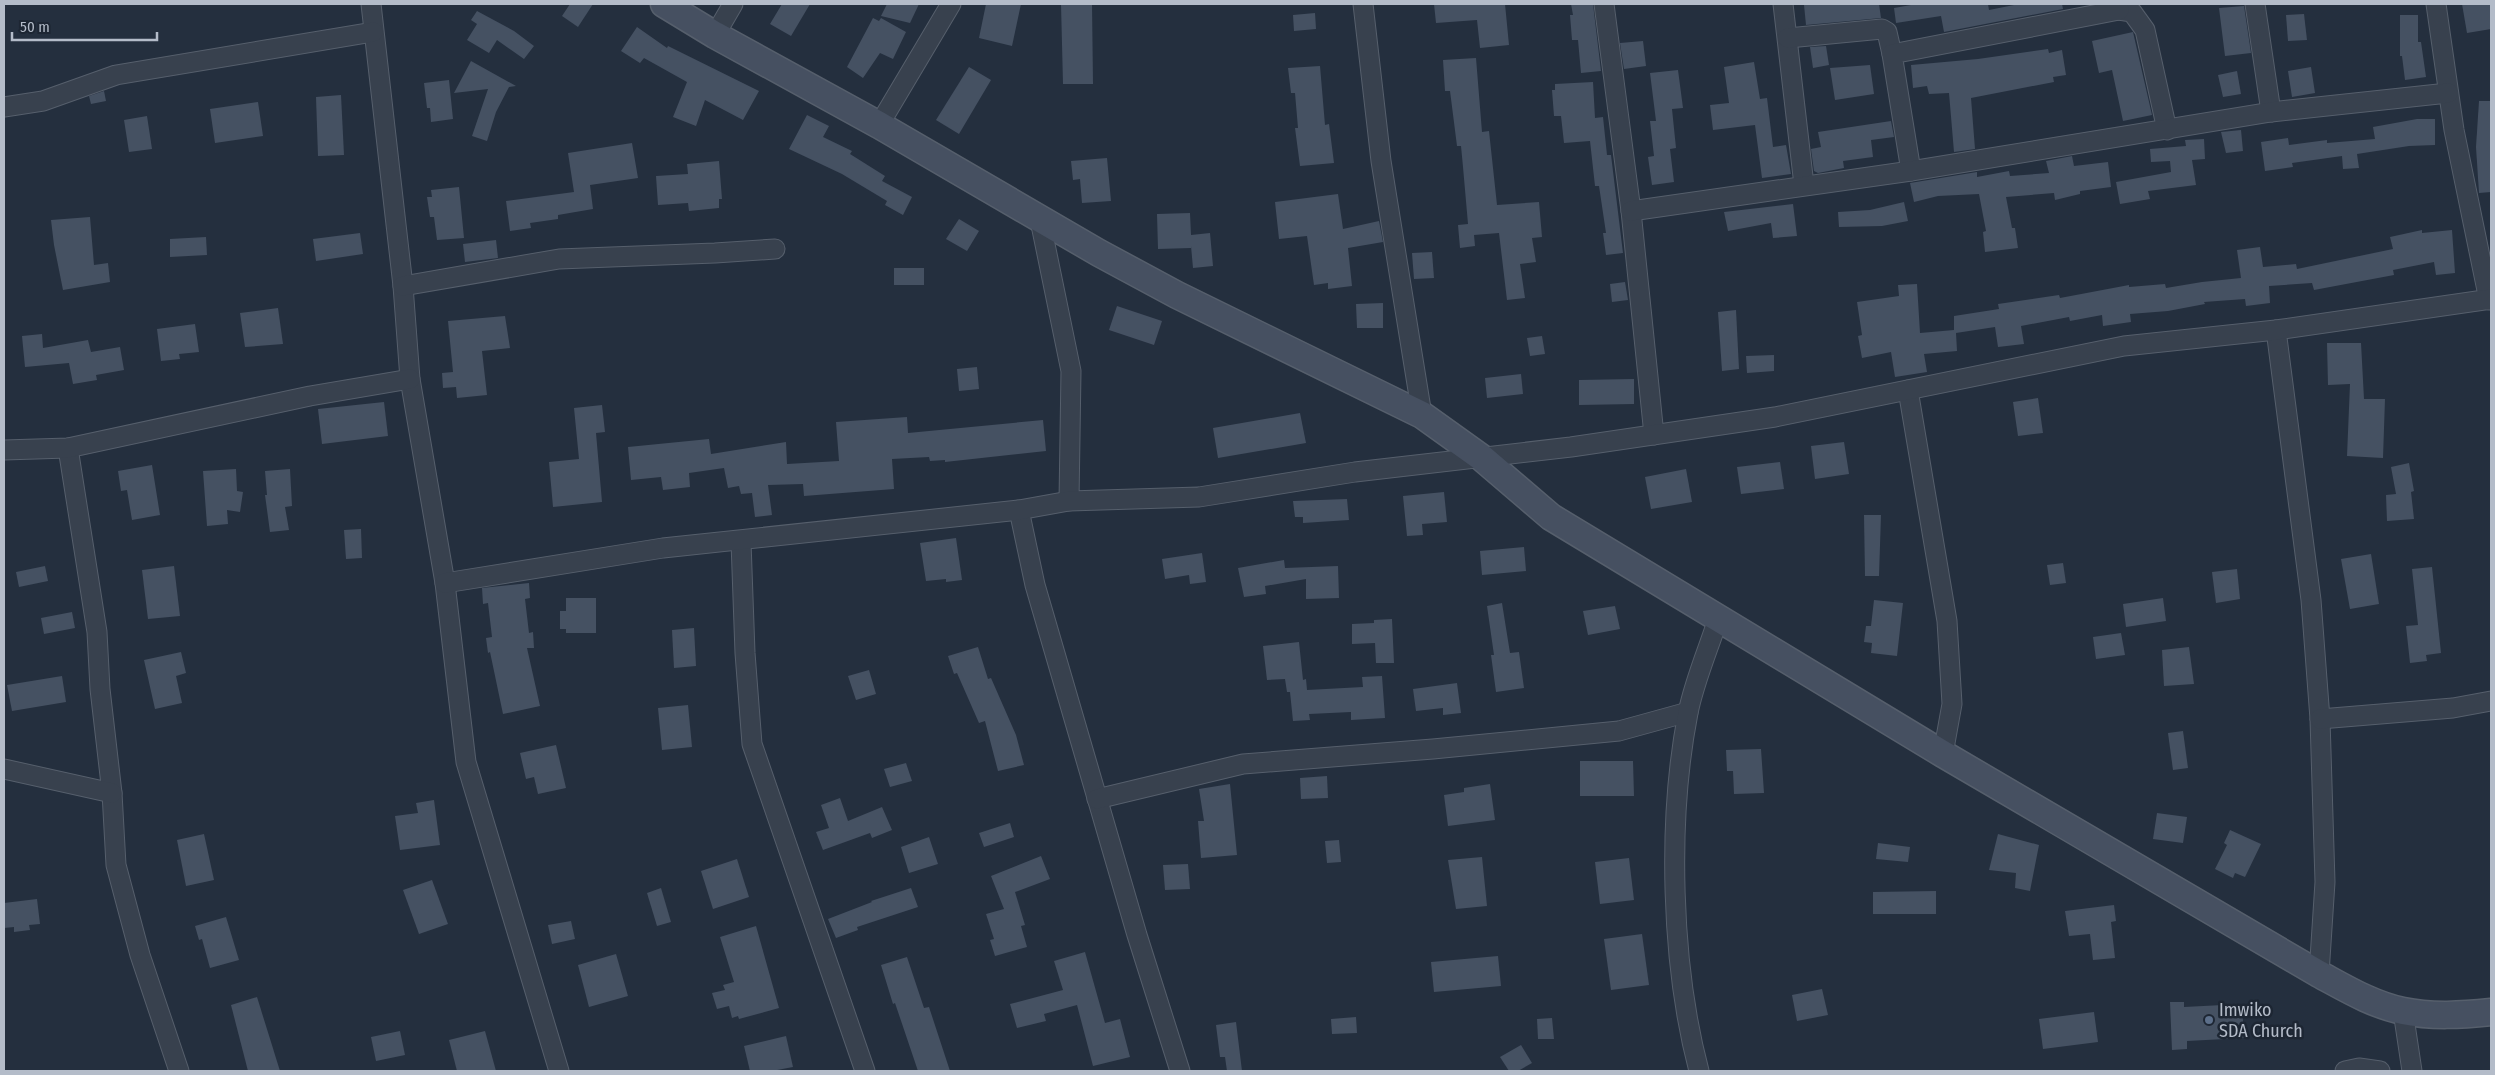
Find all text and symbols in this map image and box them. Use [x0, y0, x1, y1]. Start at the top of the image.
scale bar [12, 10, 158, 42]
text: 50 m [20, 18, 50, 36]
place label: Imwiko SDA Church [2219, 999, 2303, 1042]
marker: Imwiko SDA Church [2203, 1014, 2215, 1026]

